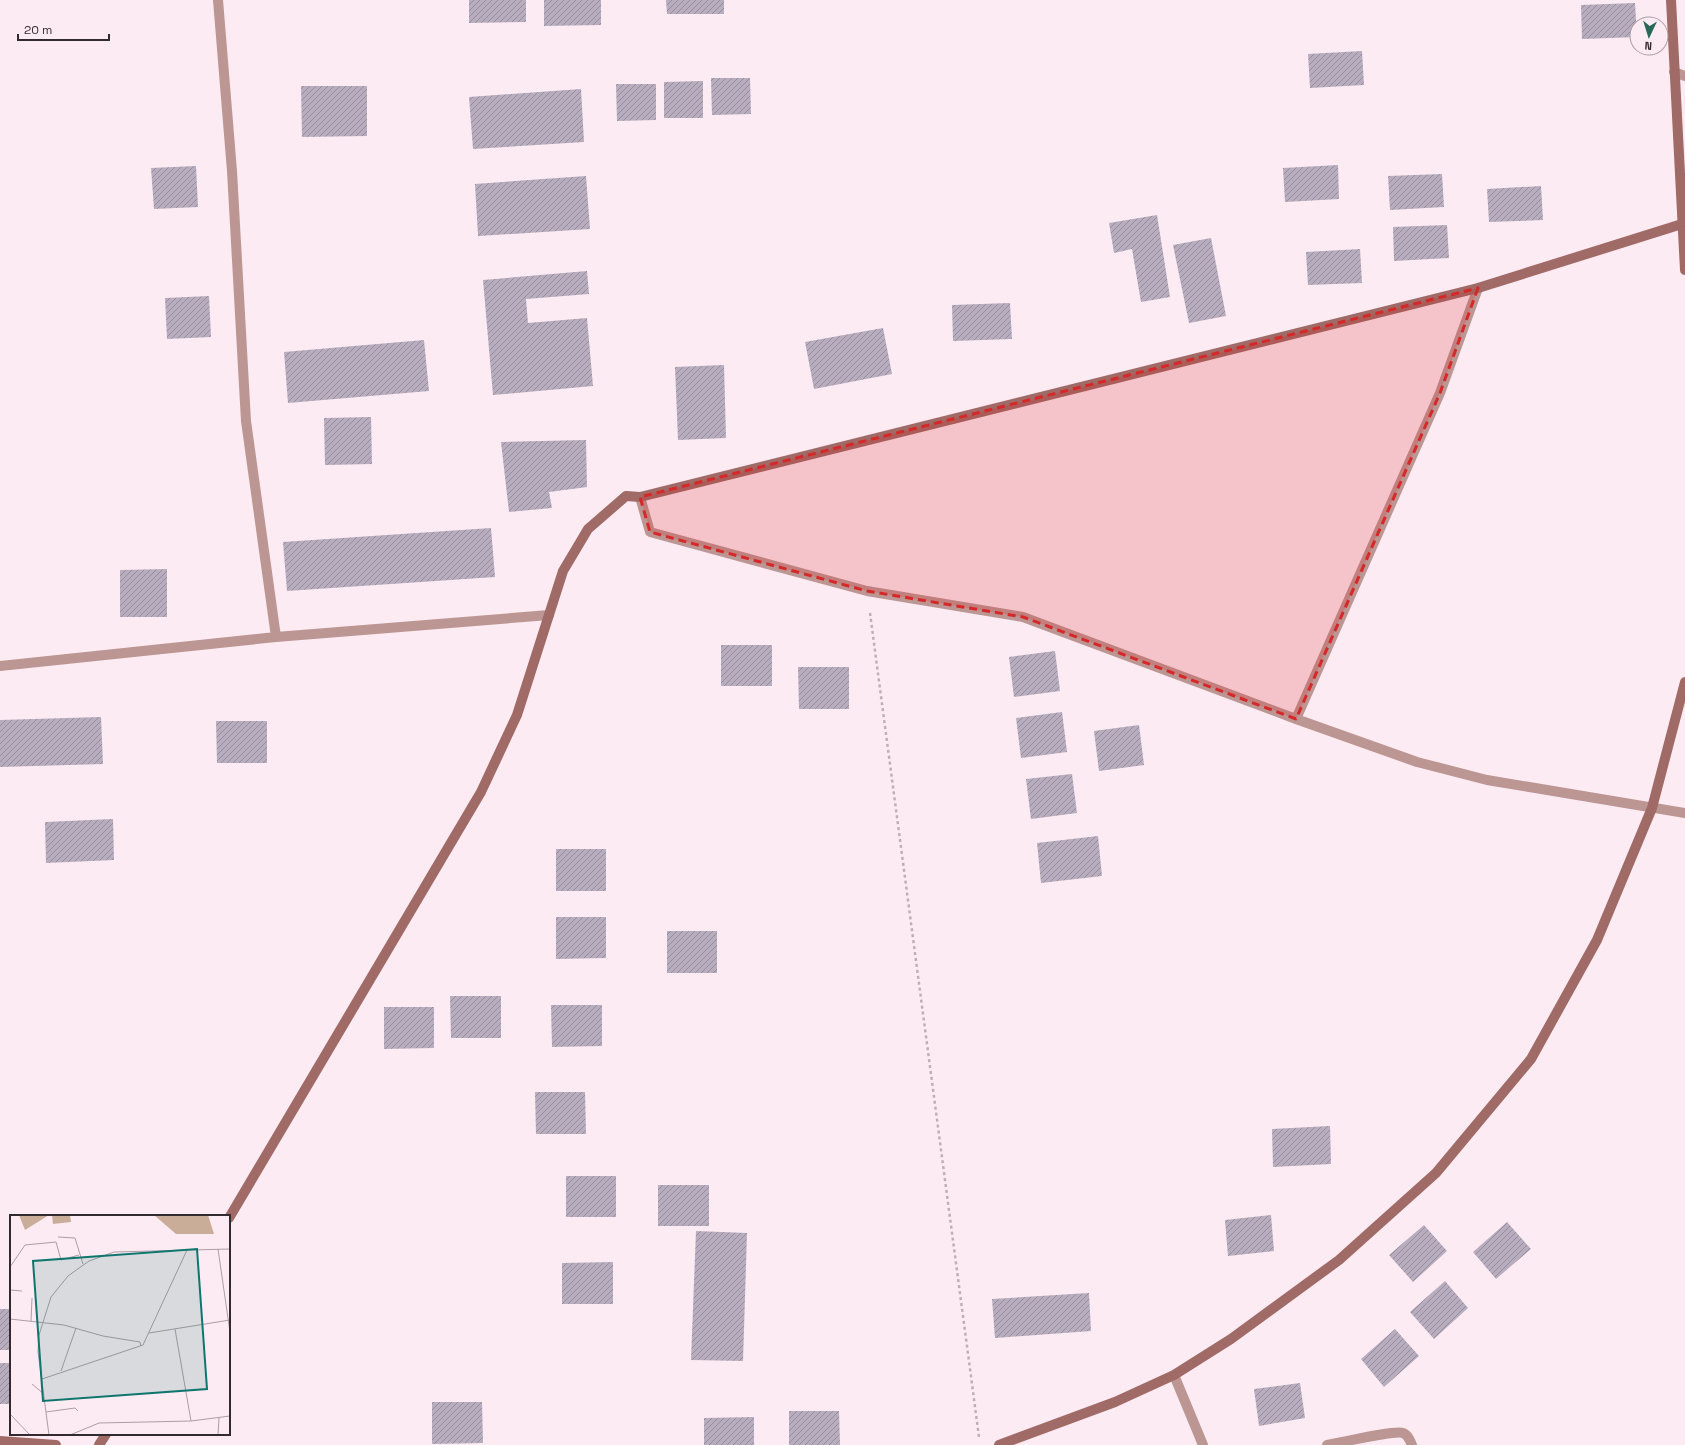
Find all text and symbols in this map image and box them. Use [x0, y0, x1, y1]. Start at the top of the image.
scale bar [18, 16, 109, 42]
north arrow [1629, 16, 1669, 56]
text: 20 m [24, 22, 52, 38]
text: N [1644, 39, 1652, 53]
inset map [10, 1215, 230, 1435]

